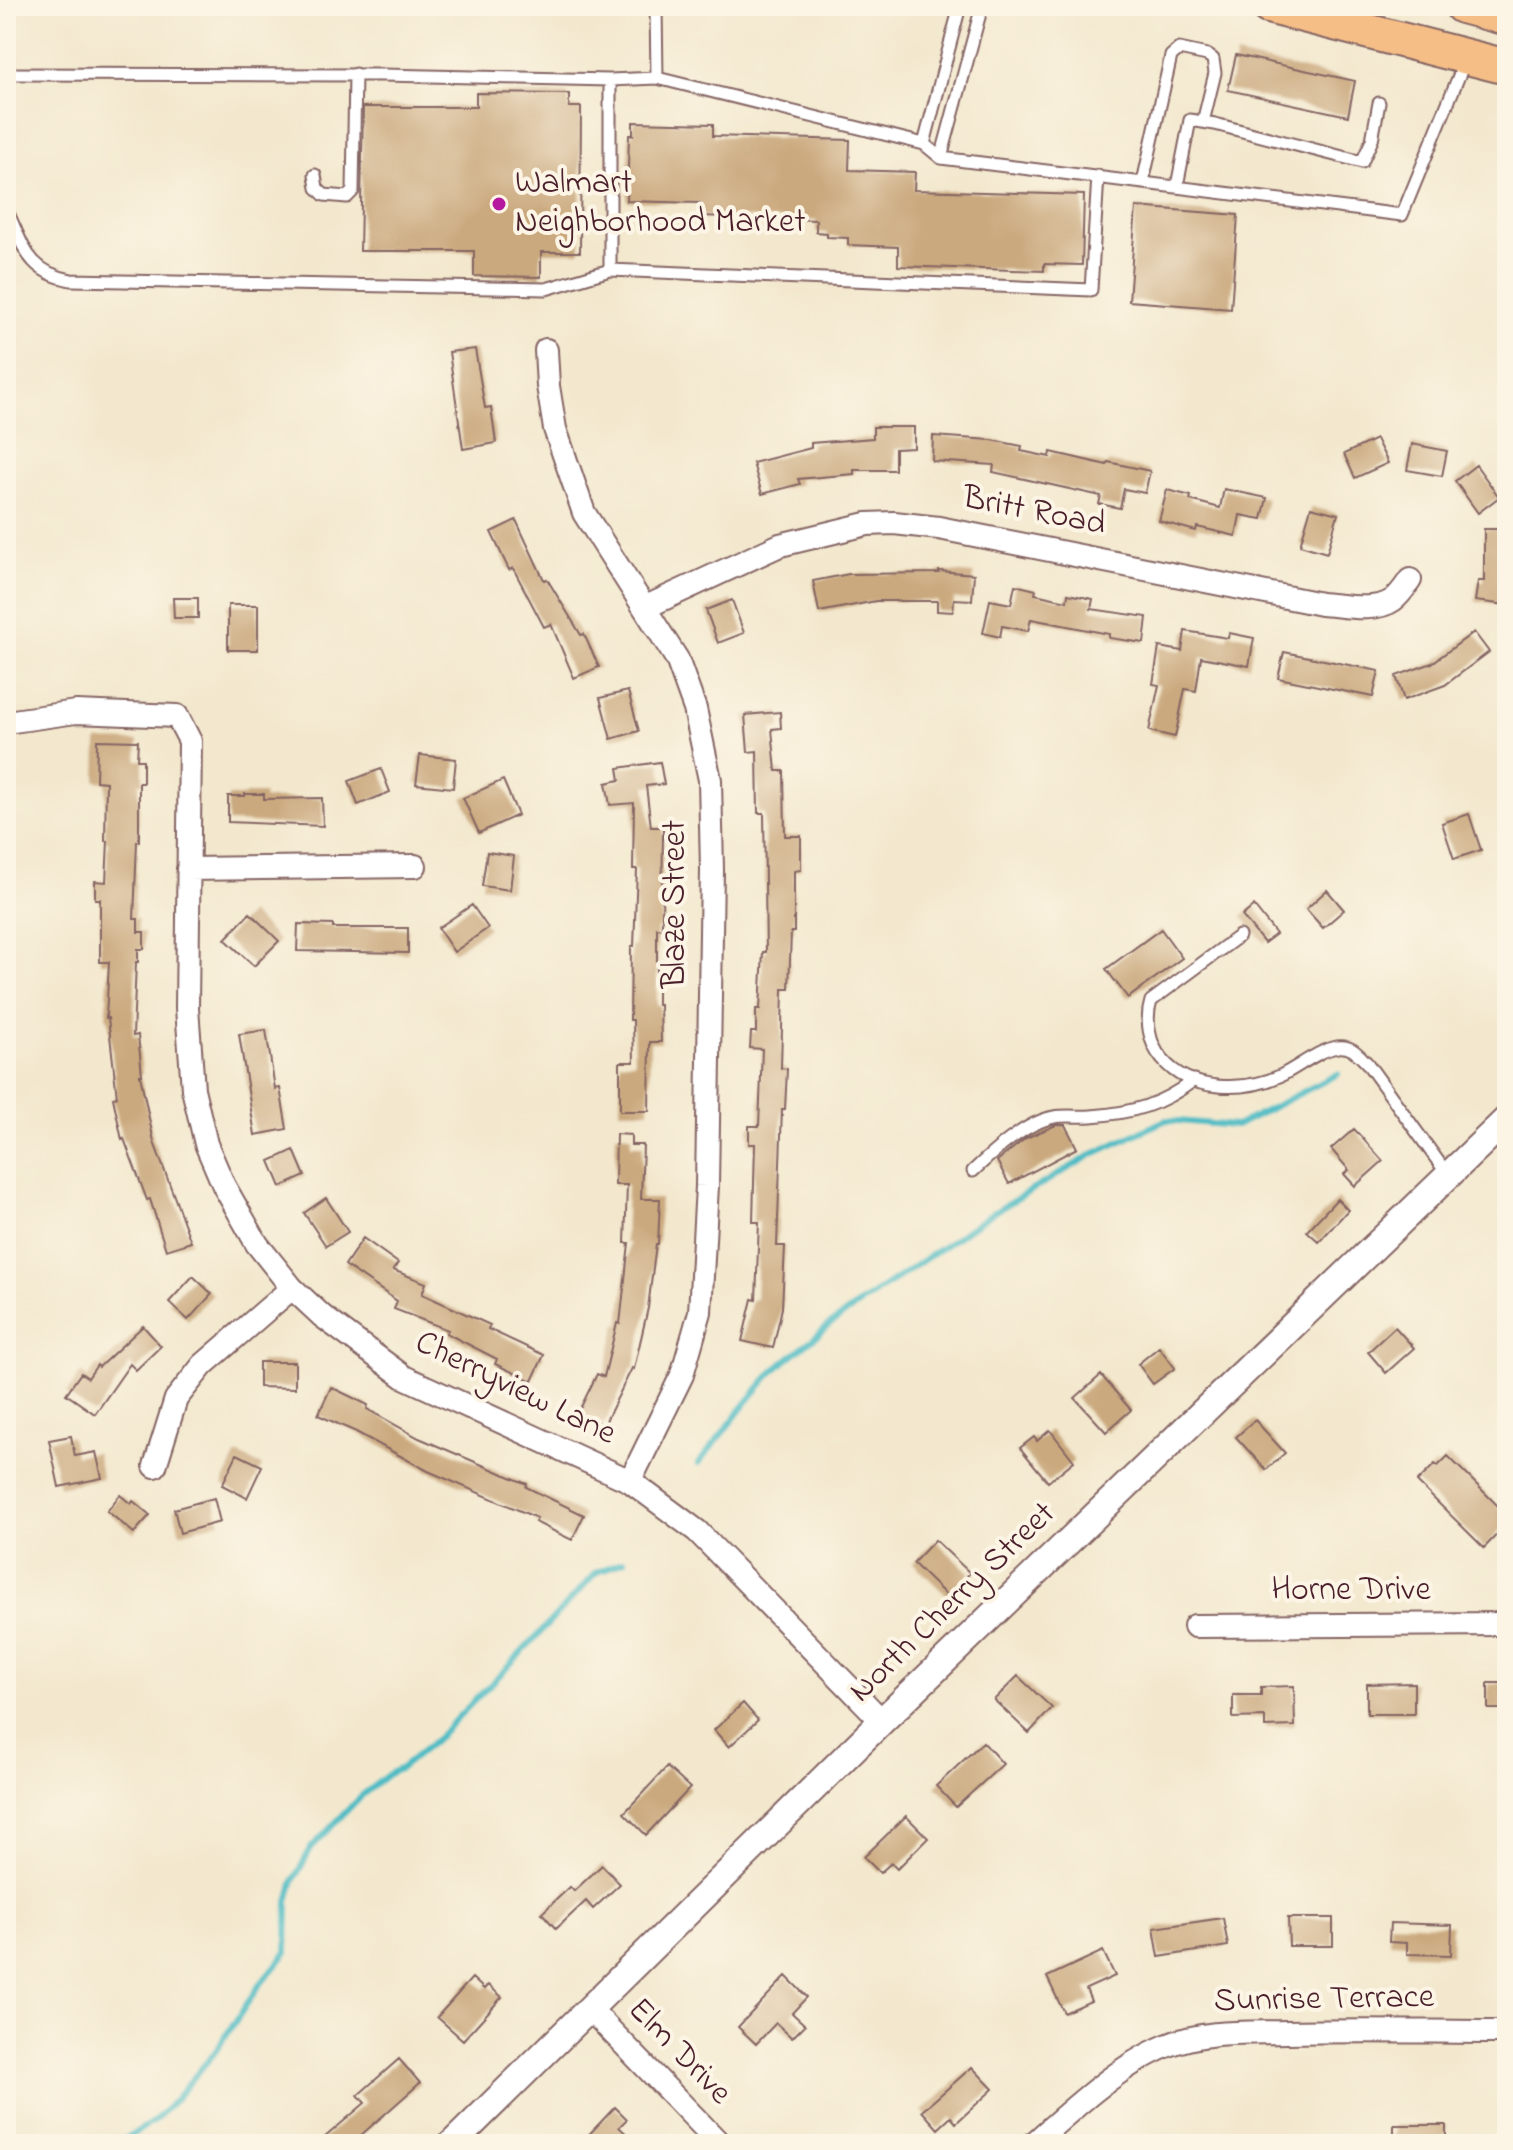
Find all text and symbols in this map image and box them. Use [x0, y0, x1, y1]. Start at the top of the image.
place label: Walmart Neighborhood Market [515, 159, 806, 248]
marker: Walmart Neighborhood Market [490, 195, 508, 213]
street label: Britt Road [957, 473, 1110, 550]
street label: Blaze Street [651, 820, 701, 989]
street label: Cherryview Lane [406, 1319, 625, 1460]
street label: North Cherry Street [838, 1491, 1068, 1715]
street label: Horne Drive [1271, 1566, 1431, 1616]
street label: Sunrise Terrace [1214, 1973, 1435, 2027]
street label: Elm Drive [615, 1987, 743, 2117]

